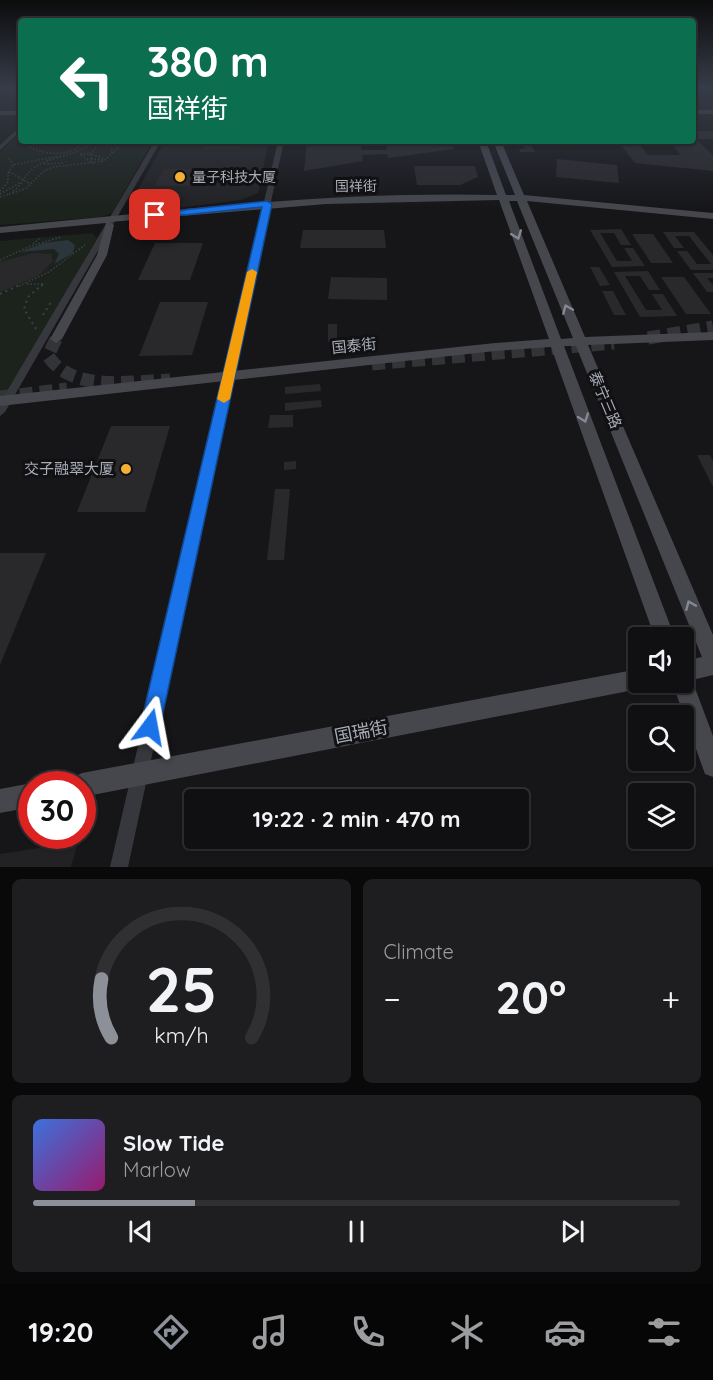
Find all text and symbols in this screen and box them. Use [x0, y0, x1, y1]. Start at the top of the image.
text: 380 m [147, 35, 269, 88]
icon: left [48, 42, 126, 120]
text: 国祥街 [147, 91, 228, 125]
place label: 量子科技大厦 [192, 168, 276, 186]
marker: 量子科技大厦 [173, 170, 187, 184]
street label: 国祥街 [335, 177, 377, 195]
pin [129, 189, 180, 240]
icon: arrive [138, 198, 171, 231]
one-way arrow [509, 229, 522, 240]
one-way arrow [562, 304, 574, 315]
street label: 国泰街 [331, 334, 377, 357]
street label: 泰宁三路 [585, 368, 626, 431]
one-way arrow [577, 412, 590, 423]
place label: 交子融翠大厦 [24, 459, 114, 478]
marker: 交子融翠大厦 [119, 462, 133, 476]
one-way arrow [686, 600, 698, 611]
map controls [628, 627, 694, 849]
button: sound [628, 627, 694, 693]
position arrow [118, 695, 182, 759]
button: search [628, 705, 694, 771]
street label: 国瑞街 [332, 715, 390, 748]
speed limit sign: 30 [18, 771, 96, 849]
button: layers [628, 783, 694, 849]
text: 19:22 · 2 min · 470 m [252, 805, 461, 833]
text: Climate [384, 939, 454, 964]
text: 25 [146, 950, 217, 1028]
text: 20° [496, 969, 566, 1025]
text: − [384, 978, 401, 1019]
text: + [661, 978, 680, 1019]
text: km/h [154, 1022, 208, 1048]
text: Slow Tide [123, 1129, 224, 1157]
text: Marlow [123, 1157, 191, 1182]
icon: previous [124, 1215, 157, 1248]
icon: pause [340, 1215, 373, 1248]
icon: next [556, 1215, 589, 1248]
icon: directions [150, 1311, 192, 1353]
icon: music [249, 1311, 291, 1353]
icon: phone [347, 1311, 389, 1353]
icon: climate [446, 1311, 488, 1353]
icon: car [544, 1311, 586, 1353]
icon: filters [643, 1311, 685, 1353]
text: 19:20 [28, 1315, 93, 1349]

